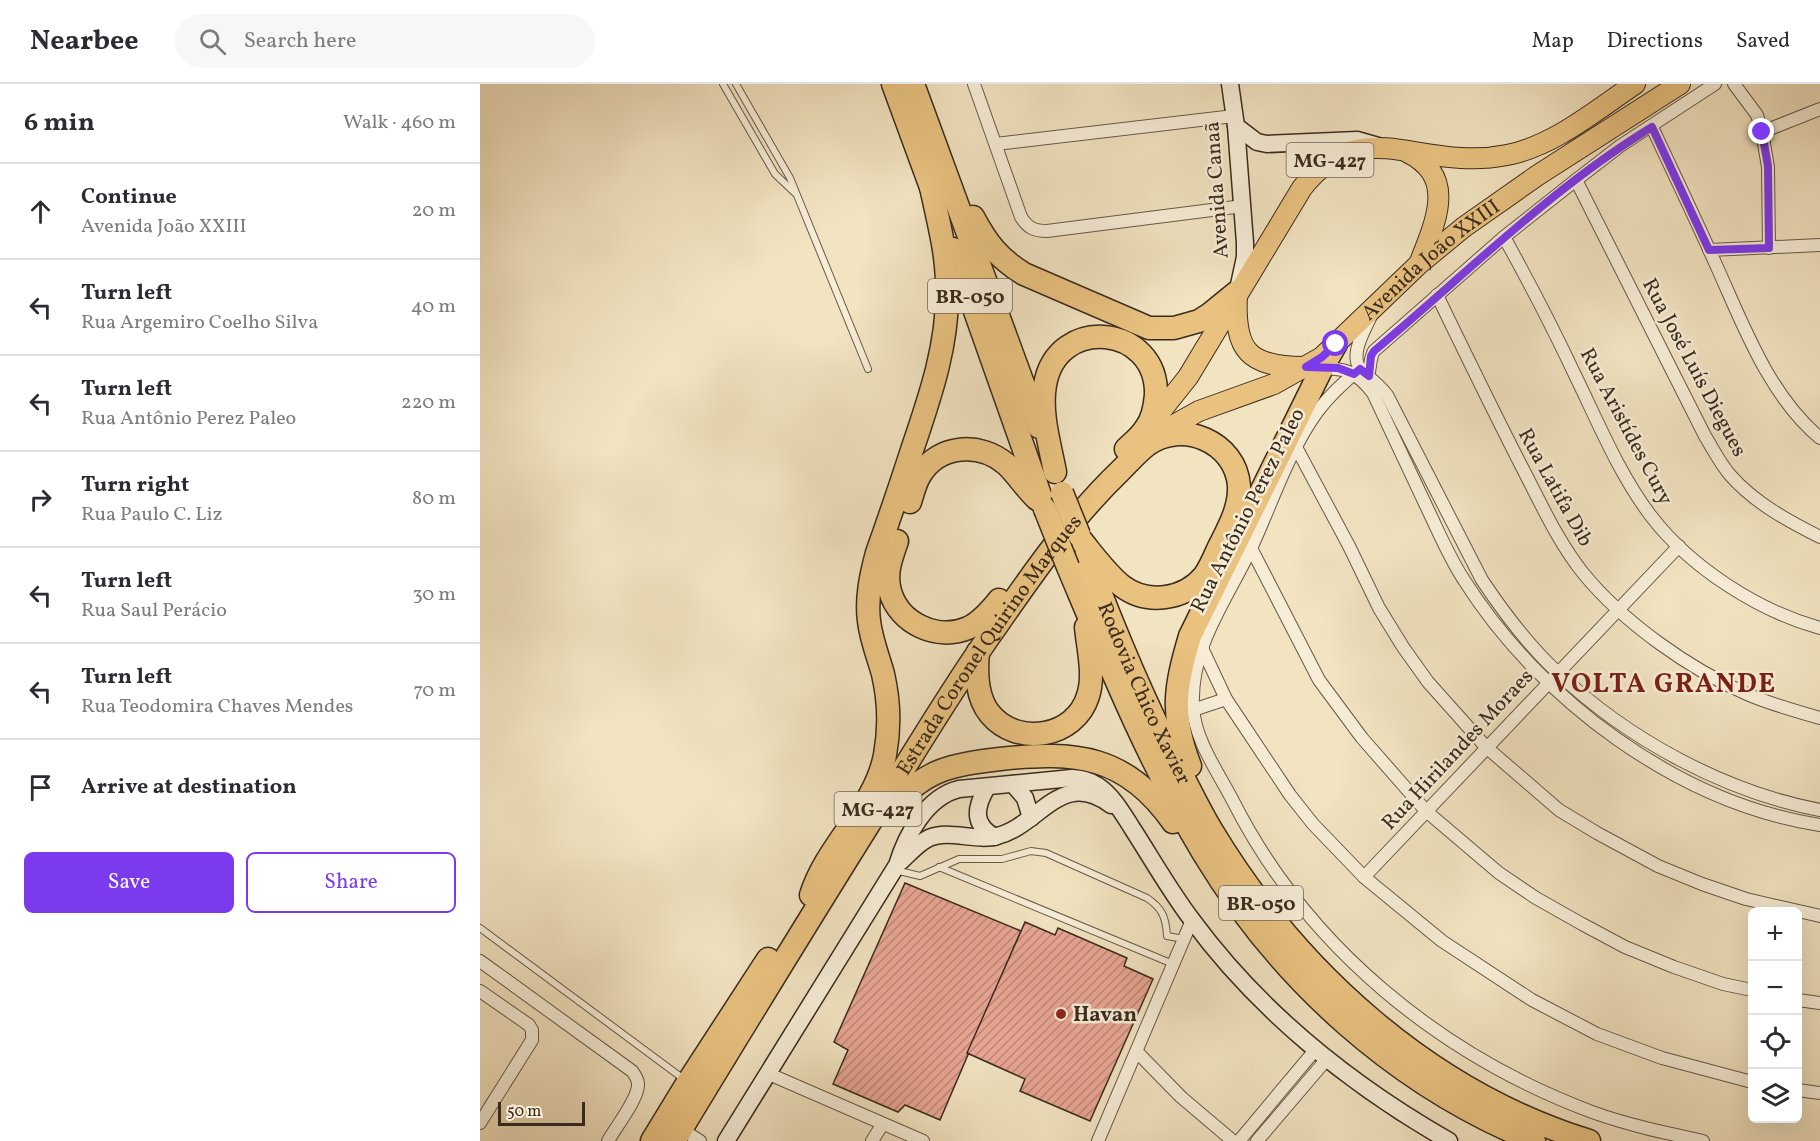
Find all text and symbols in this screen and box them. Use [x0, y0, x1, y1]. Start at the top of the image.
search box [175, 14, 595, 68]
text: Nearbee [30, 22, 139, 61]
icon: search [196, 25, 229, 58]
text: Search here [244, 26, 356, 57]
text: Map [1532, 27, 1574, 56]
text: Directions [1607, 27, 1703, 56]
text: Saved [1736, 27, 1790, 56]
text: 6 min [24, 105, 95, 141]
text: Walk · 460 m [343, 109, 456, 137]
route end [1748, 118, 1774, 144]
street label: Avenida Canaã [1198, 120, 1237, 259]
road number: MG-427 [1286, 143, 1374, 177]
text: Continue [81, 182, 177, 213]
street label: Avenida João XXIII [1355, 193, 1506, 328]
icon: ahead [24, 195, 57, 228]
text: 20 m [412, 197, 456, 225]
text: Avenida João XXIII [81, 213, 247, 241]
street label: Rua José Luís Diegues [1634, 273, 1753, 462]
text: Turn left [81, 278, 172, 309]
road number: BR-050 [928, 279, 1012, 313]
icon: left [24, 291, 57, 324]
text: 40 m [411, 293, 456, 321]
text: Rua Argemiro Coelho Silva [81, 309, 318, 337]
route start [1322, 330, 1348, 356]
street label: Rua Aristídes Cury [1572, 343, 1680, 511]
text: Turn left [81, 374, 172, 405]
icon: left [24, 387, 57, 420]
text: 220 m [401, 389, 456, 417]
street label: Rua Antônio Perez Paleo [1184, 403, 1313, 618]
text: Rua Antônio Perez Paleo [81, 405, 296, 433]
street label: Rua Latifa Dib [1510, 423, 1599, 552]
text: Turn right [81, 470, 189, 501]
icon: right [24, 483, 57, 516]
text: 80 m [412, 485, 456, 513]
text: Rua Paulo C. Liz [81, 501, 222, 529]
street label: Estrada Coronel Quirino Marques [890, 509, 1089, 781]
text: Turn left [81, 566, 172, 597]
icon: left [24, 579, 57, 612]
text: 30 m [412, 581, 456, 609]
text: Rua Saul Perácio [81, 597, 227, 625]
street label: Rodovia Chico Xavier [1089, 598, 1198, 790]
text: Turn left [81, 662, 172, 693]
street label: Rua Hirilandes Moraes [1376, 663, 1541, 837]
district label: VOLTA GRANDE [1551, 666, 1777, 704]
icon: left [24, 675, 57, 708]
text: 70 m [413, 677, 456, 705]
text: Rua Teodomira Chaves Mendes [81, 693, 353, 721]
icon: arrive [24, 771, 57, 804]
text: Arrive at destination [81, 772, 297, 803]
road number: MG-427 [834, 792, 922, 826]
button: Save [24, 852, 234, 913]
button: Share [246, 852, 456, 913]
road number: BR-050 [1219, 886, 1303, 920]
map controls [1748, 907, 1802, 1123]
button: + [1748, 907, 1802, 961]
button: − [1748, 961, 1802, 1015]
place label: Havan [1073, 1001, 1137, 1030]
marker: Havan [1054, 1007, 1068, 1021]
button: locate [1748, 1015, 1802, 1069]
button: layers [1748, 1069, 1802, 1123]
scale bar [498, 1099, 585, 1126]
text: 50 m [507, 1101, 541, 1123]

